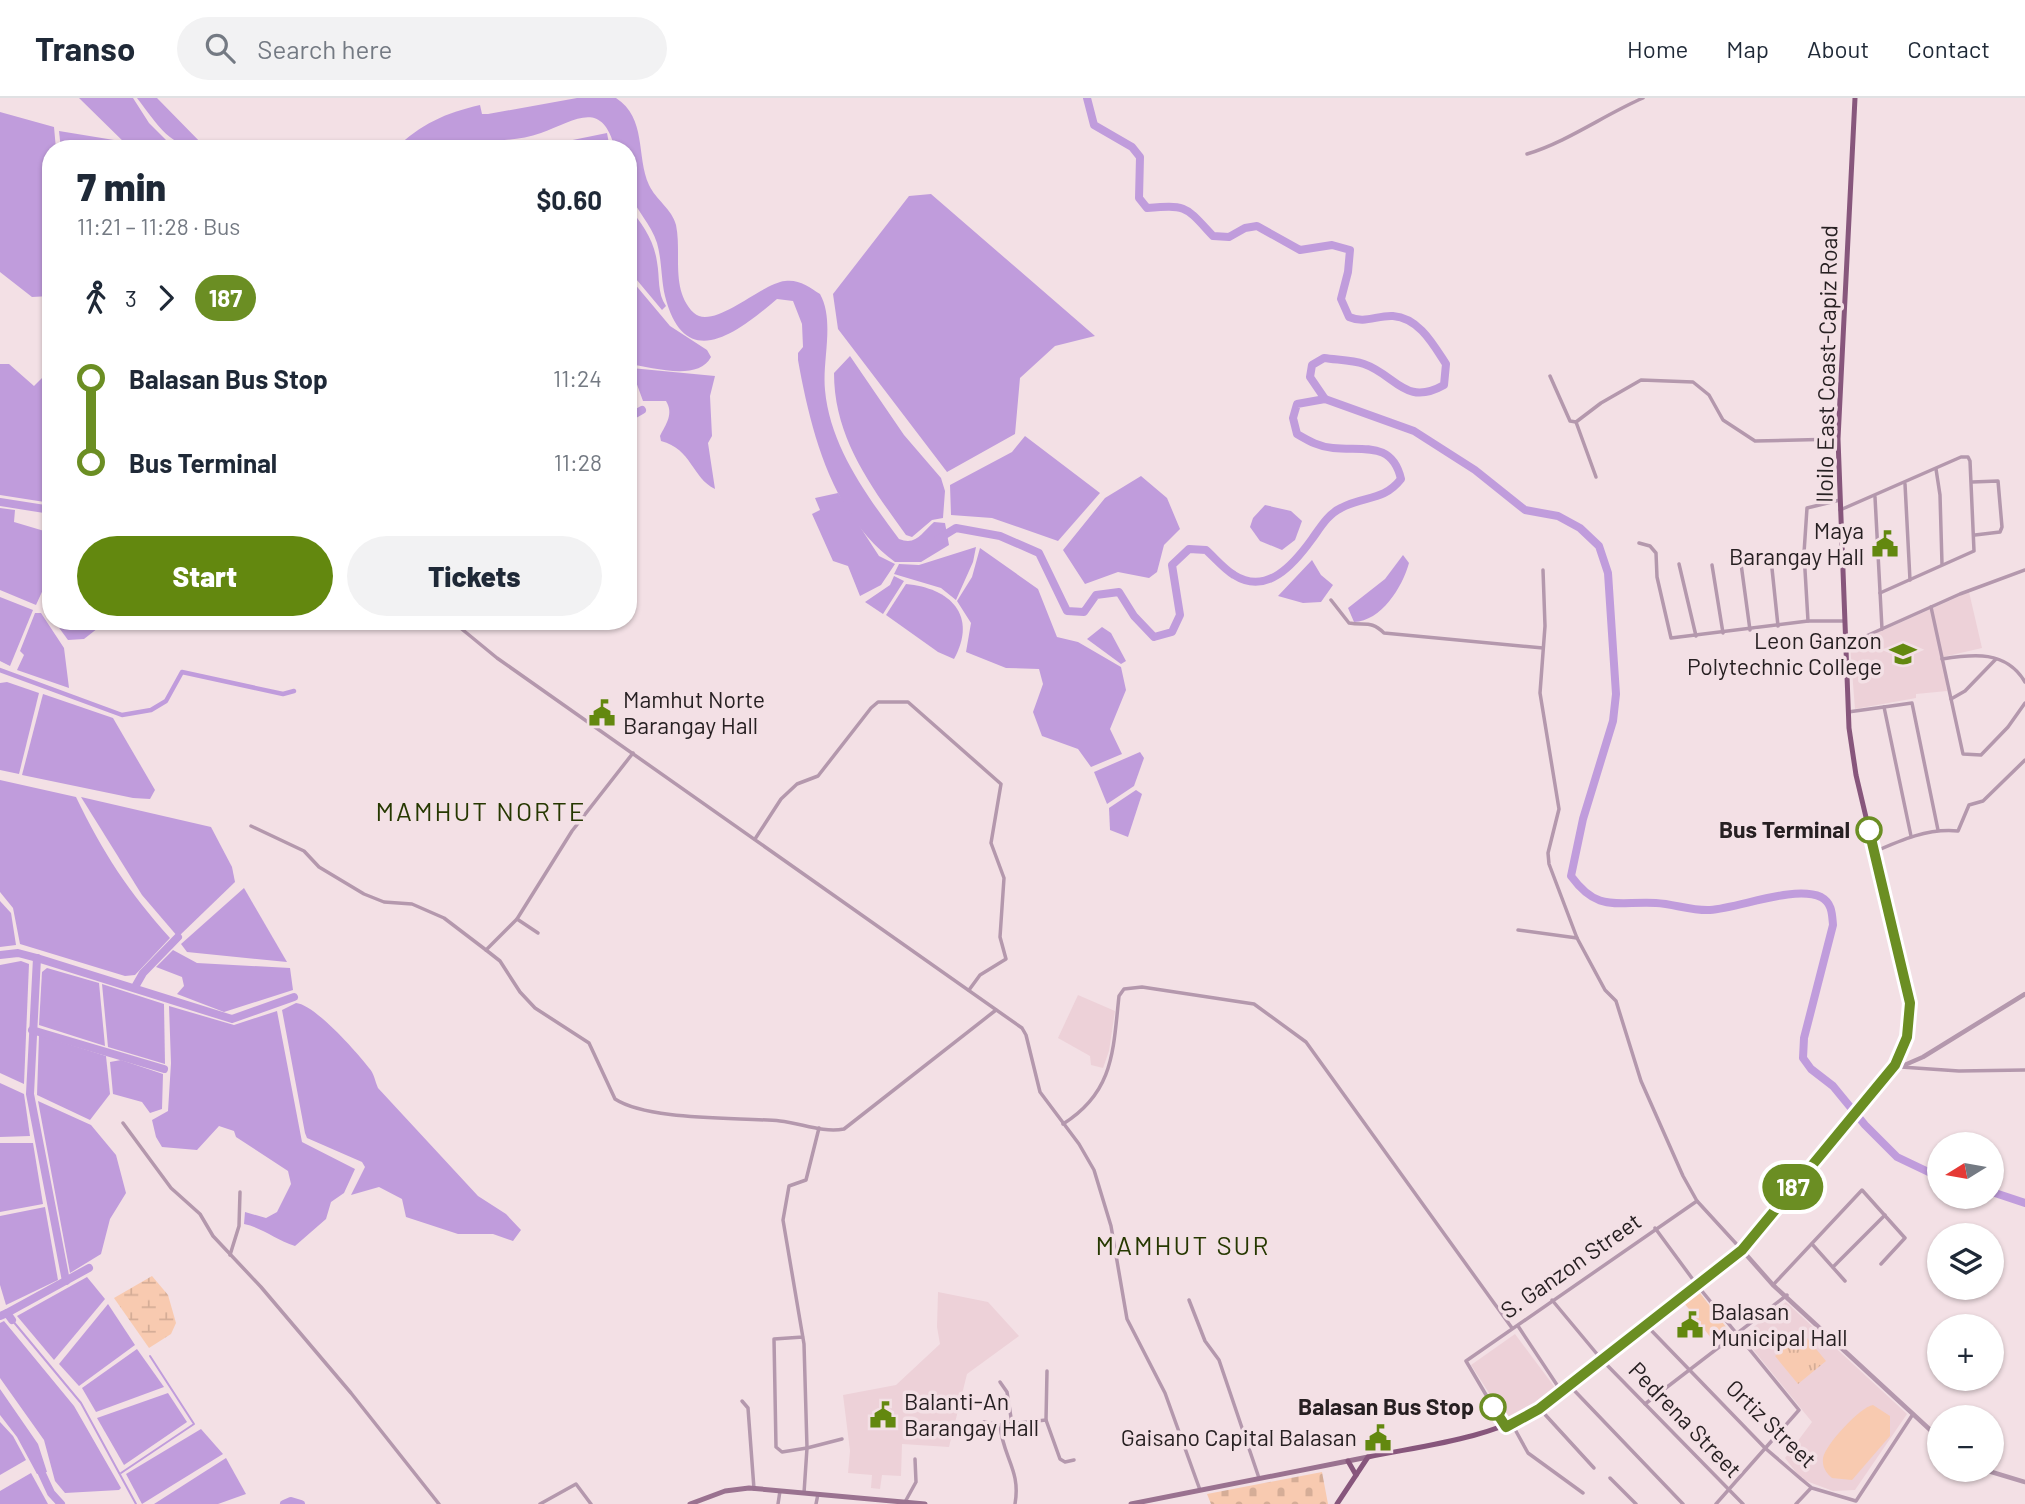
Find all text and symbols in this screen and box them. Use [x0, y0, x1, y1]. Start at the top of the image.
search box [177, 17, 667, 80]
text: Transo [35, 28, 135, 68]
icon: search [201, 29, 239, 67]
text: Search here [257, 33, 392, 64]
text: Home [1627, 34, 1688, 63]
text: Map [1726, 34, 1769, 63]
text: About [1807, 34, 1869, 63]
text: Contact [1907, 34, 1990, 63]
text: 7 min [77, 163, 166, 209]
text: $0.60 [537, 184, 602, 215]
text: 11:21 – 11:28 · Bus [77, 212, 240, 240]
street label: Iloilo East Coast-Capiz Road [1810, 225, 1842, 503]
icon: walk [77, 279, 115, 317]
icon: forward [147, 279, 185, 317]
text: 187 [209, 283, 242, 312]
text: 3 [125, 284, 137, 312]
text: Balasan Bus Stop [129, 363, 328, 394]
text: 11:24 [553, 364, 602, 392]
text: Bus Terminal [129, 447, 277, 478]
text: 11:28 [554, 448, 602, 476]
place label: Maya Barangay Hall [1729, 516, 1864, 570]
public building icon: Maya Barangay Hall [1870, 529, 1900, 559]
button: Start [77, 536, 333, 616]
button: Tickets [347, 536, 602, 616]
place label: Leon Ganzon Polytechnic College [1687, 626, 1882, 680]
school or university icon: Leon Ganzon Polytechnic College [1888, 639, 1918, 669]
place label: Mamhut Norte Barangay Hall [623, 685, 765, 739]
public building icon: Mamhut Norte Barangay Hall [587, 698, 617, 728]
district label: MAMHUT NORTE [376, 795, 586, 826]
place label: Bus Terminal [1719, 815, 1850, 843]
marker: Bus Terminal [1856, 817, 1882, 843]
north arrow [1927, 1132, 2004, 1209]
map controls [1927, 1132, 2004, 1482]
line badge: 187 [1753, 1164, 1833, 1210]
text: 187 [1776, 1172, 1810, 1201]
street label: S. Ganzon Street [1495, 1206, 1646, 1324]
button: layers [1927, 1223, 2004, 1300]
district label: MAMHUT SUR [1096, 1229, 1270, 1260]
place label: Balasan Municipal Hall [1711, 1297, 1848, 1351]
public building icon: Balasan Municipal Hall [1675, 1310, 1705, 1340]
button: + [1927, 1314, 2004, 1391]
street label: Pedrena Street [1624, 1356, 1748, 1483]
street label: Ortiz Street [1721, 1373, 1823, 1473]
place label: Balanti-An Barangay Hall [904, 1387, 1039, 1441]
place label: Balasan Bus Stop [1298, 1392, 1474, 1420]
marker: Balasan Bus Stop [1480, 1394, 1506, 1420]
public building icon: Balanti-An Barangay Hall [868, 1400, 898, 1430]
button: − [1927, 1405, 2004, 1482]
place label: Gaisano Capital Balasan [1121, 1423, 1357, 1451]
public building icon: Gaisano Capital Balasan [1363, 1423, 1393, 1453]

